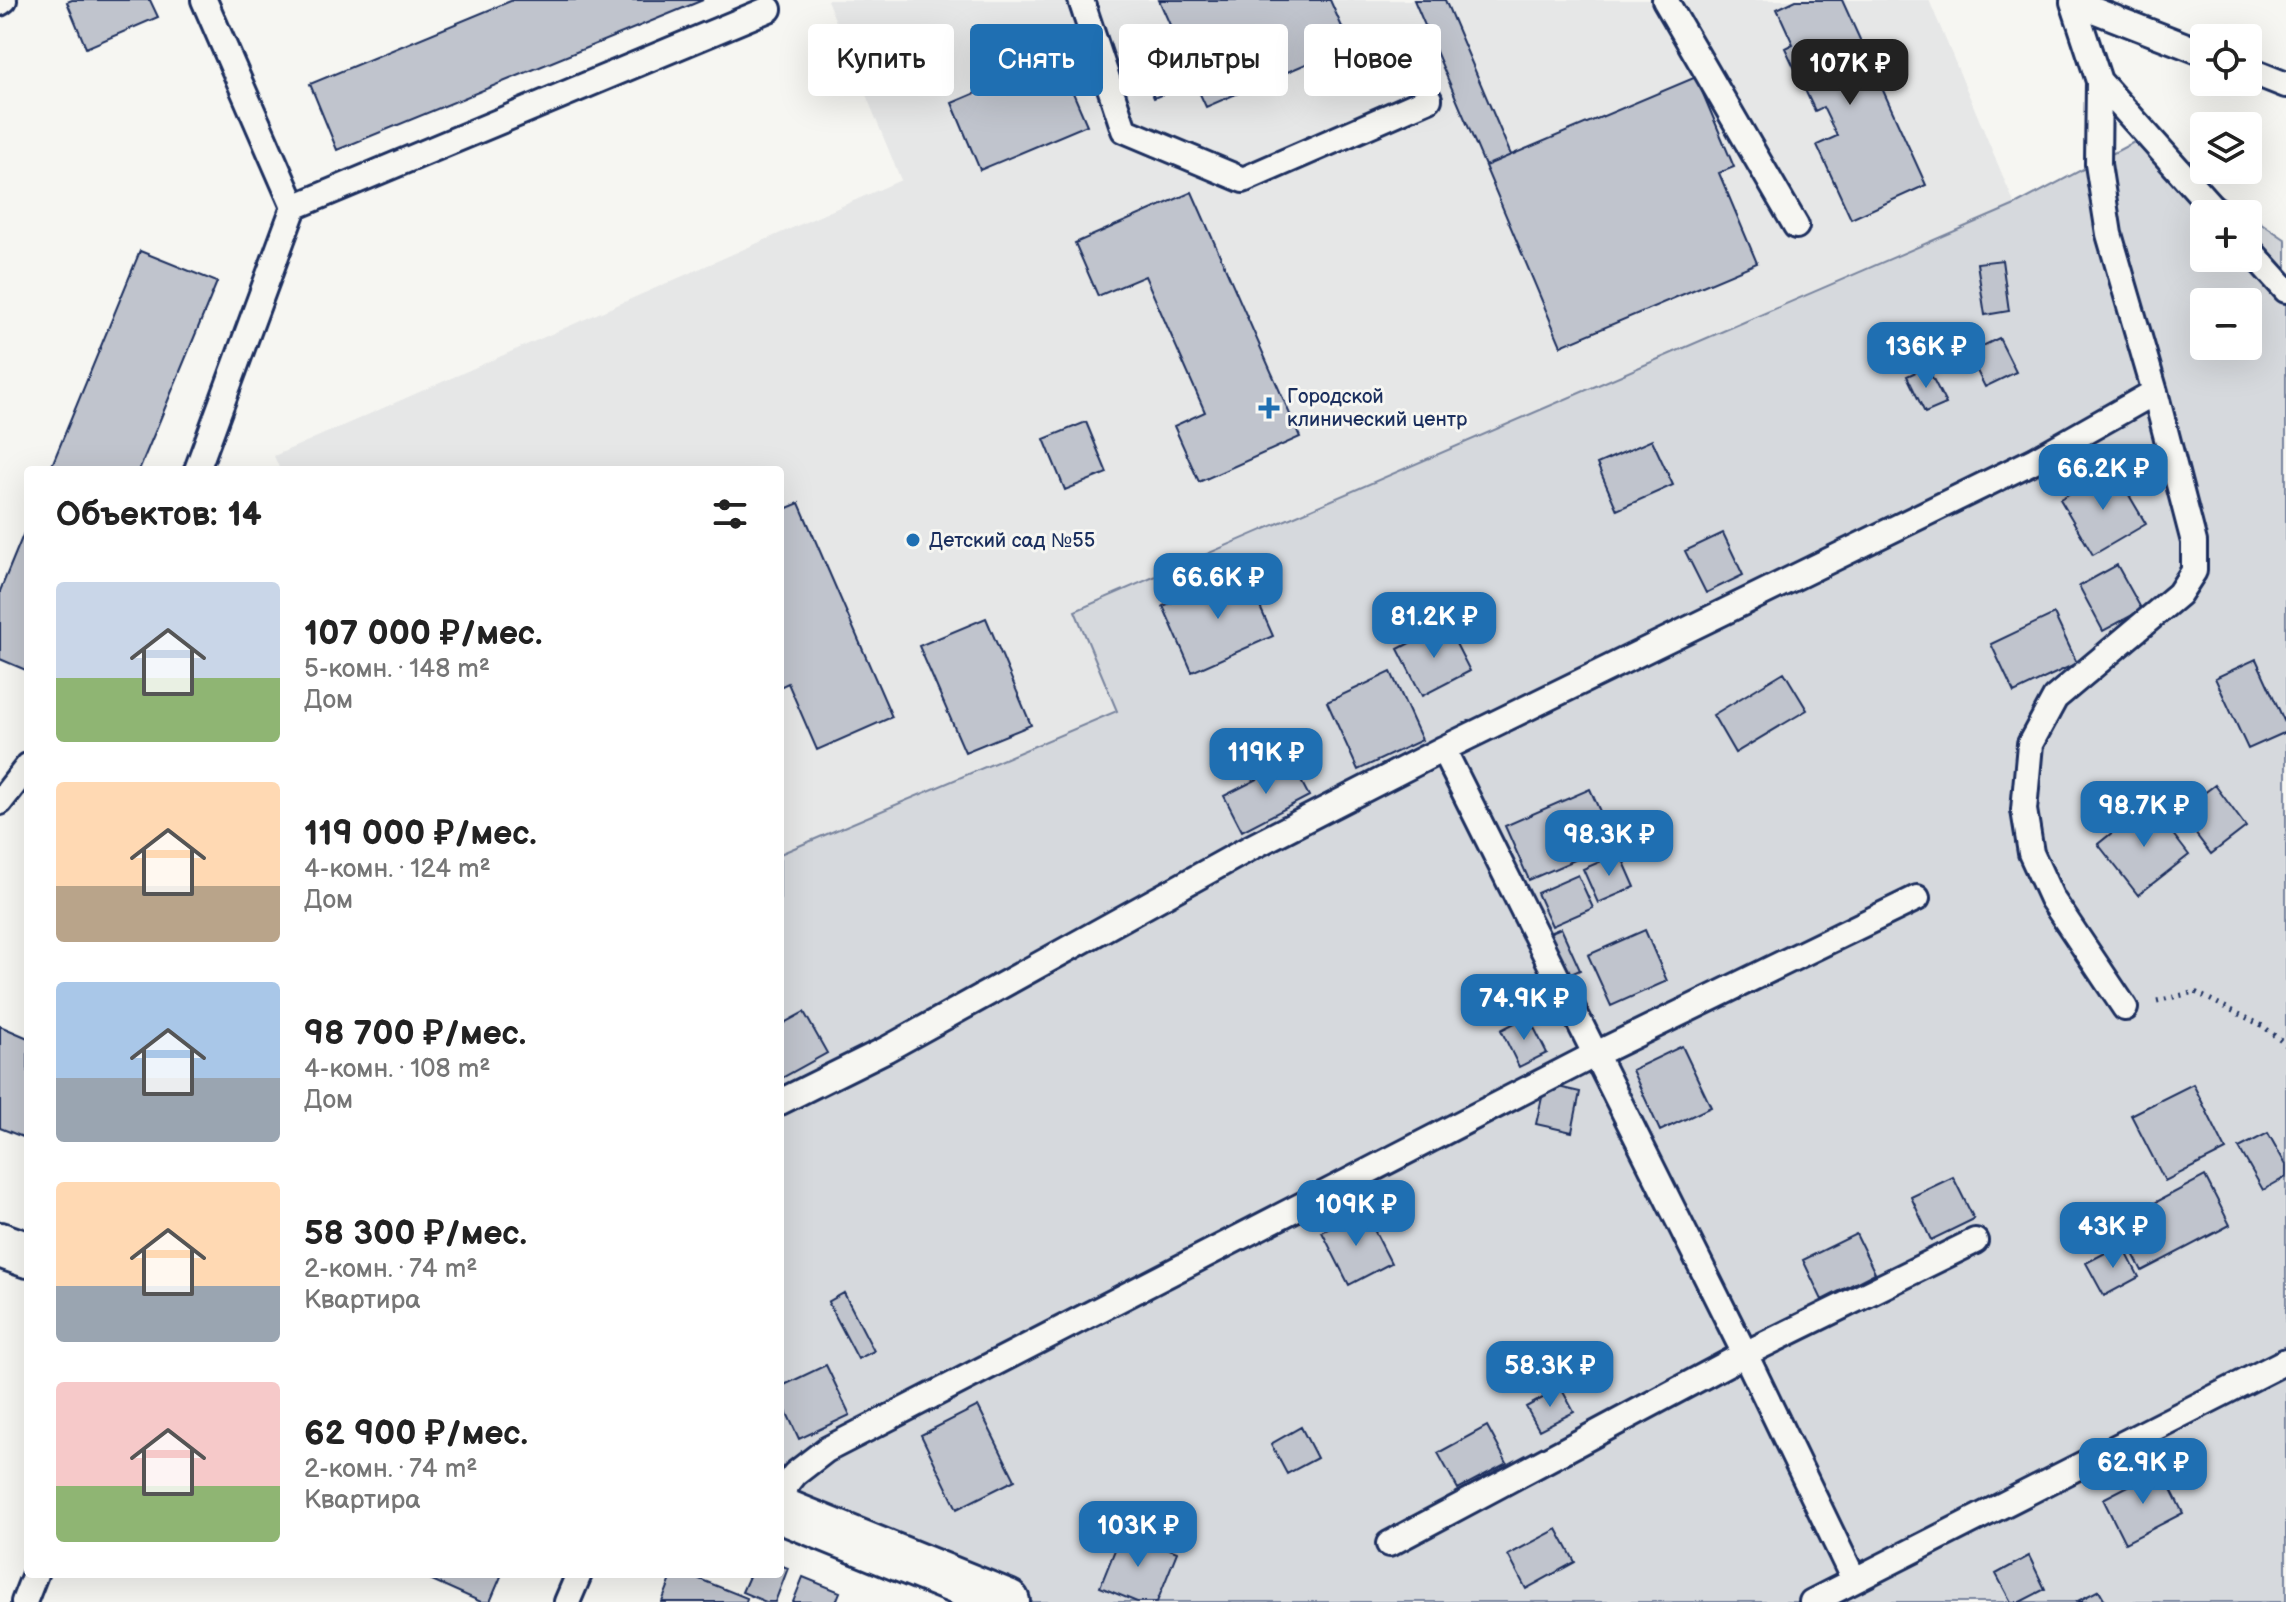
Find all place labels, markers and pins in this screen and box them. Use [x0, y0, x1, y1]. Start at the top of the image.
pin: 107K ₽ [1785, 39, 1915, 107]
pin: 136K ₽ [1861, 322, 1991, 390]
place label: Городской клинический центр [1287, 385, 1468, 432]
marker: Городской клинический центр [1258, 397, 1280, 419]
pin: 66.2K ₽ [2029, 444, 2177, 512]
place label: Детский сад №55 [929, 529, 1095, 553]
marker: Детский сад №55 [904, 531, 922, 549]
pin: 66.6K ₽ [1144, 553, 1292, 621]
pin: 81.2K ₽ [1360, 592, 1508, 660]
pin: 119K ₽ [1201, 728, 1331, 796]
pin: 98.7K ₽ [2070, 781, 2218, 849]
pin: 98.3K ₽ [1535, 810, 1683, 878]
pin: 74.9K ₽ [1450, 974, 1598, 1042]
pin: 109K ₽ [1291, 1180, 1421, 1248]
pin: 43K ₽ [2057, 1202, 2169, 1270]
pin: 58.3K ₽ [1476, 1341, 1624, 1409]
pin: 62.9K ₽ [2069, 1438, 2217, 1506]
pin: 103K ₽ [1073, 1501, 1203, 1569]

